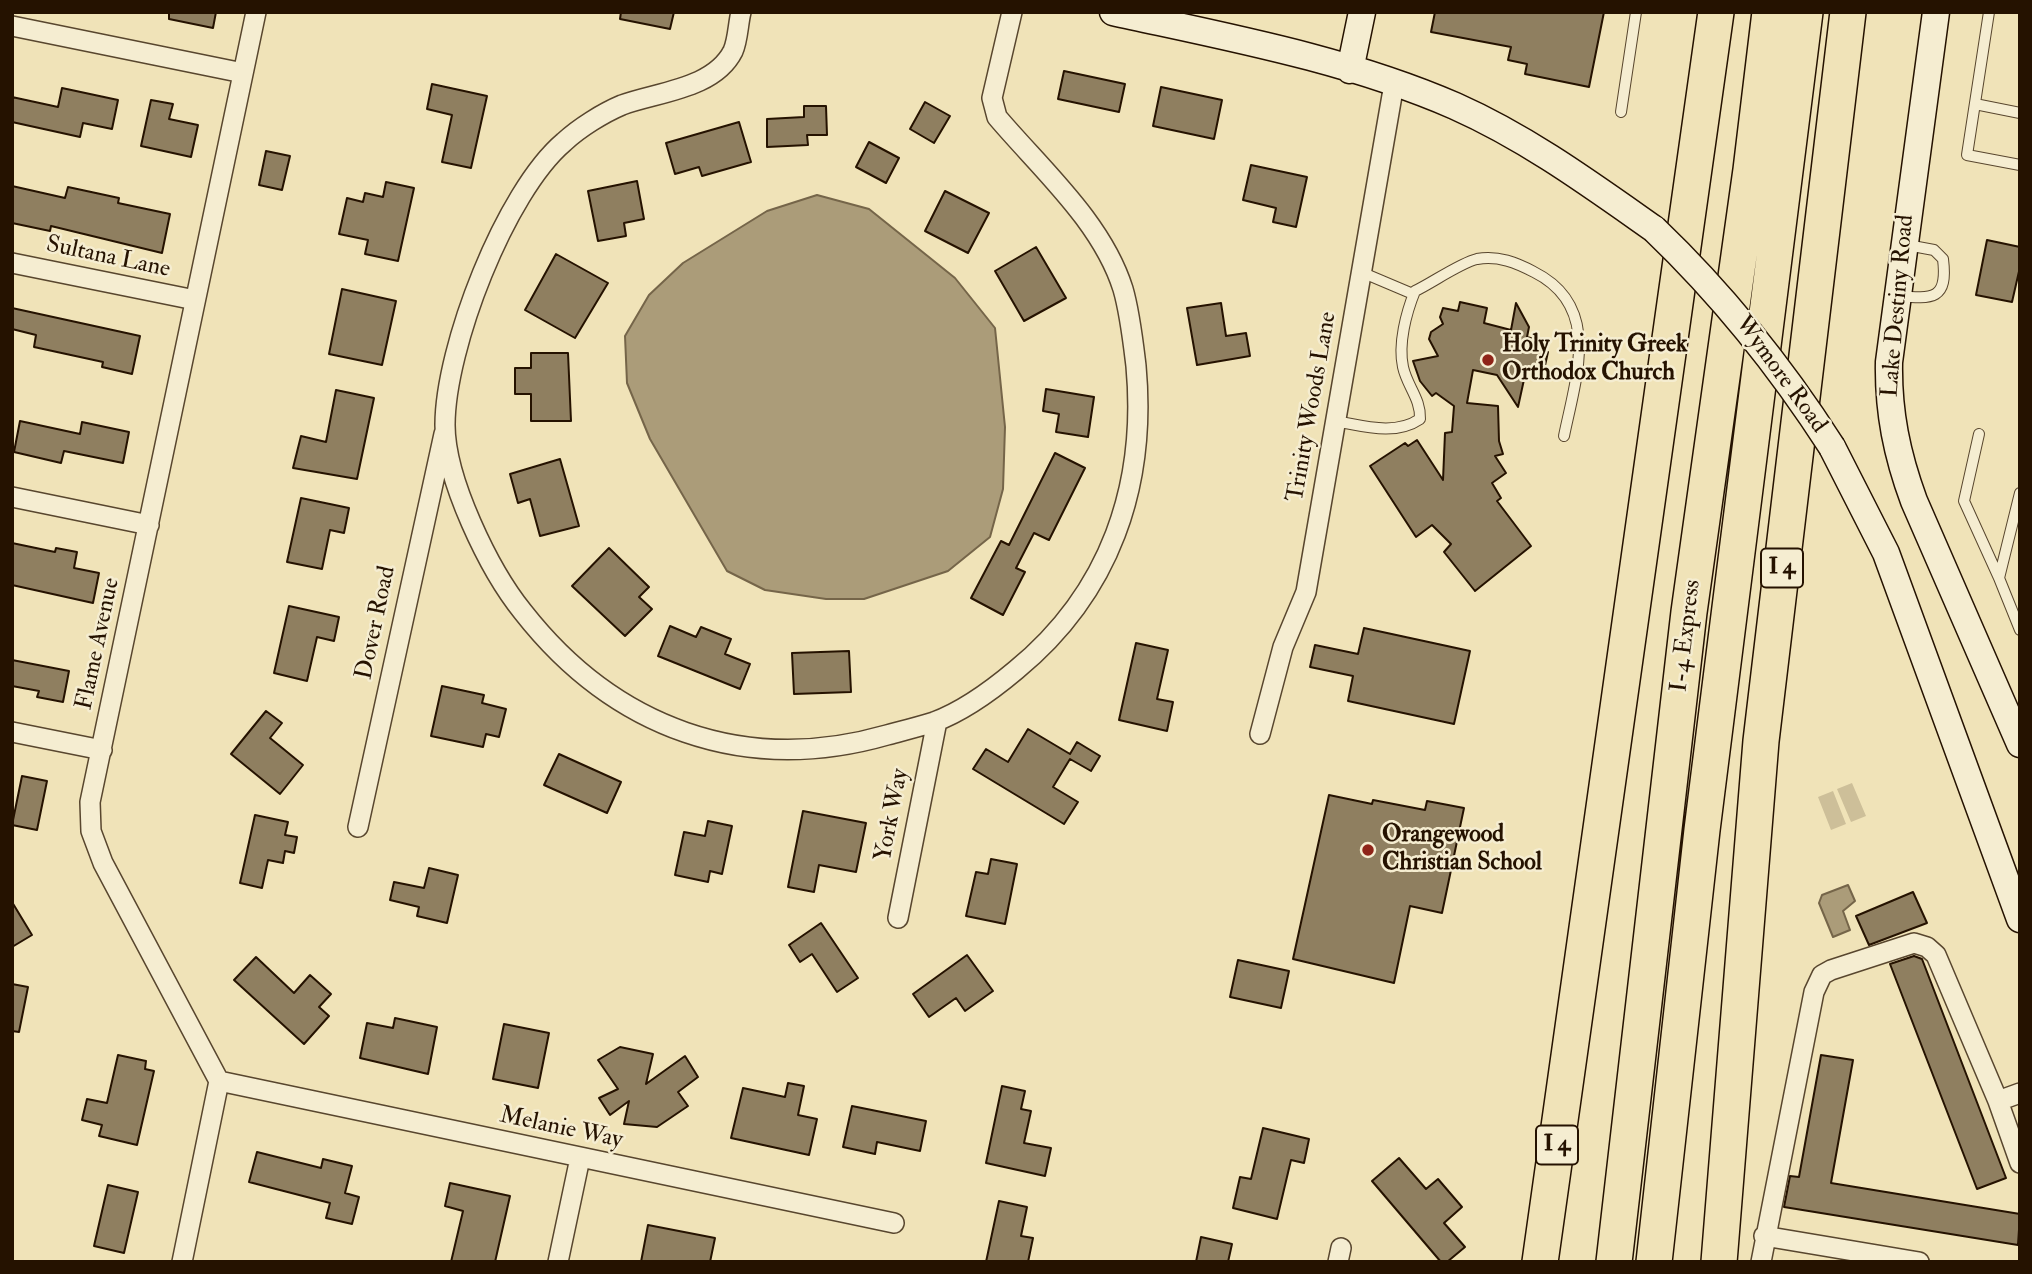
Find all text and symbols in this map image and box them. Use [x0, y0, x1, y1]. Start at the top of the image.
street label: Lake Destiny Road [1877, 213, 1921, 399]
street label: Sultana Lane [43, 231, 173, 285]
street label: Trinity Woods Lane [1282, 310, 1344, 504]
street label: Wymore Road [1728, 311, 1832, 439]
place label: Holy Trinity Greek Orthodox Church [1502, 332, 1688, 388]
marker: Holy Trinity Greek Orthodox Church [1480, 352, 1496, 368]
road number: I 4 [1761, 548, 1803, 588]
street label: Dover Road [351, 564, 403, 682]
street label: Flame Avenue [71, 575, 127, 713]
street label: I-4 Express [1666, 578, 1708, 694]
street label: York Way [870, 766, 916, 864]
place label: Orangewood Christian School [1382, 822, 1542, 878]
marker: Orangewood Christian School [1360, 842, 1376, 858]
street label: Melanie Way [497, 1102, 625, 1156]
road number: I 4 [1536, 1126, 1578, 1164]

